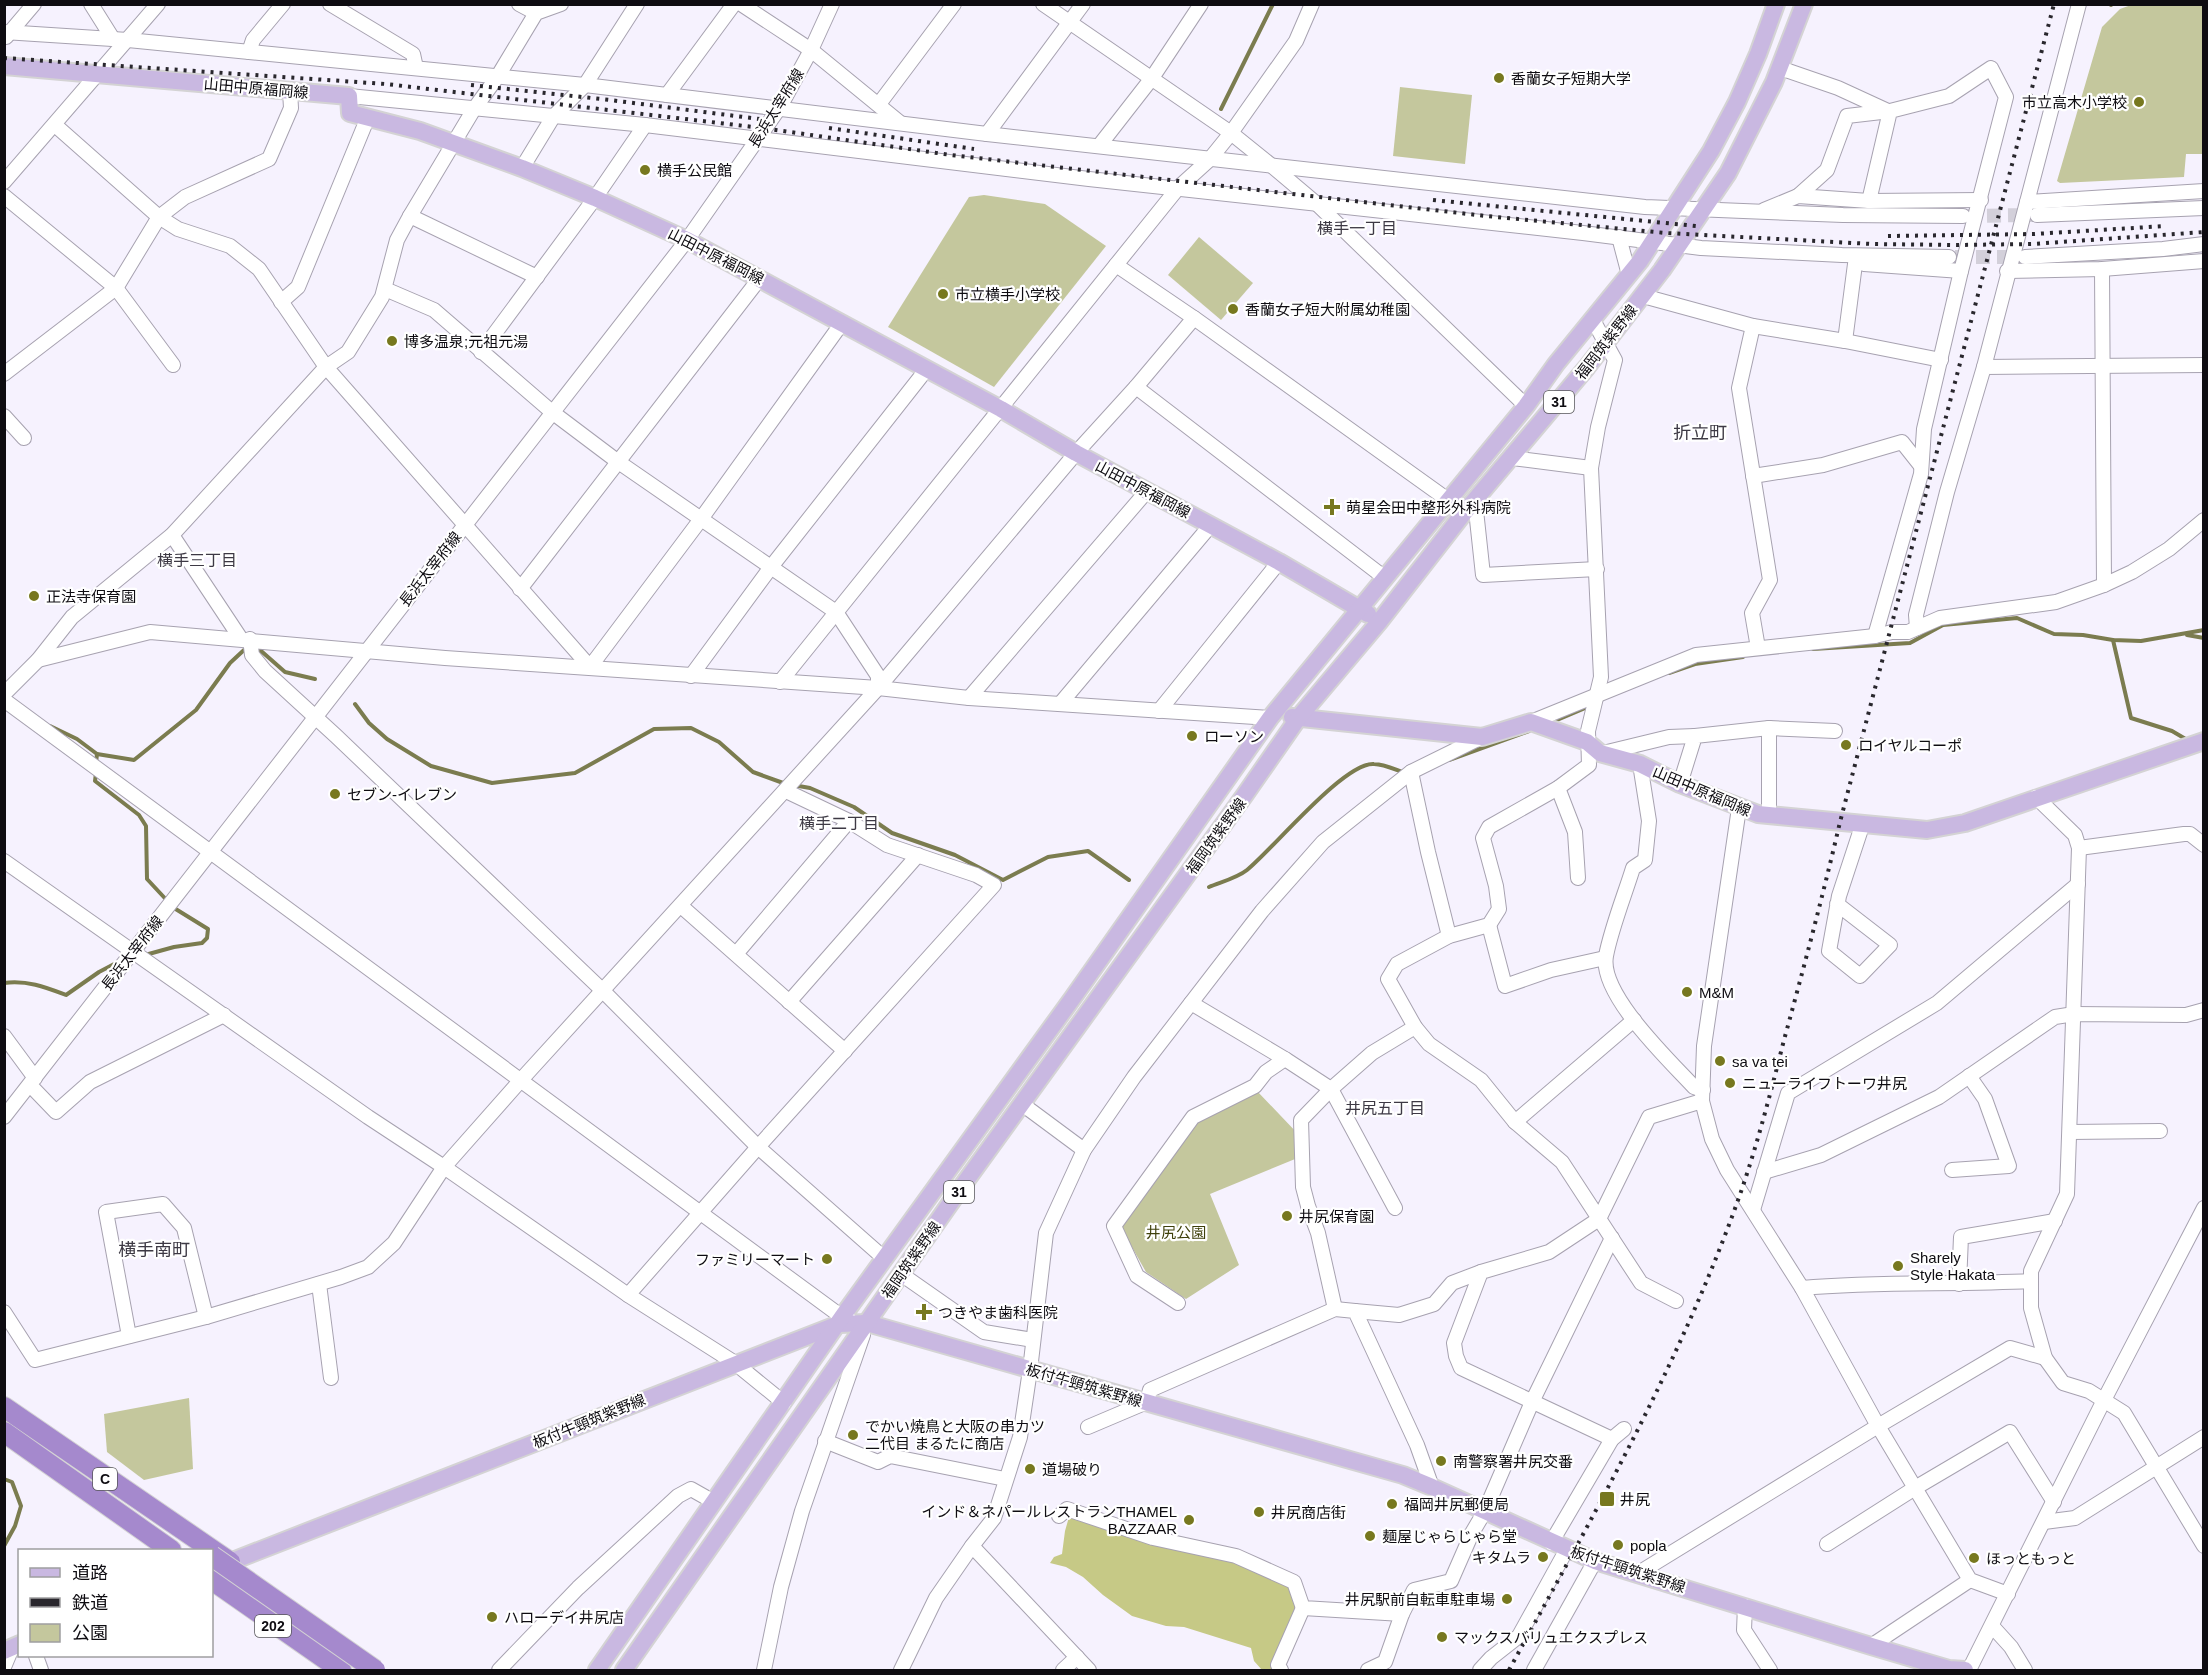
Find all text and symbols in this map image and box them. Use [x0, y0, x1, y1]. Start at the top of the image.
street label: 長浜太宰府線 [745, 65, 807, 151]
place label: 香蘭女子短期大学 [1511, 70, 1631, 87]
marker: 香蘭女子短期大学 [1492, 71, 1506, 85]
street label: 山田中原福岡線 [203, 75, 309, 101]
place label: 市立高木小学校 [2022, 94, 2127, 111]
marker: 市立高木小学校 [2132, 95, 2146, 109]
place label: 横手公民館 [657, 162, 732, 179]
marker: 横手公民館 [638, 163, 652, 177]
district label: 横手一丁目 [1317, 220, 1397, 237]
street label: 山田中原福岡線 [665, 225, 767, 287]
place label: 市立横手小学校 [955, 286, 1060, 303]
marker: 市立横手小学校 [936, 287, 950, 301]
place label: 香蘭女子短大附属幼稚園 [1245, 301, 1410, 318]
street label: 福岡筑紫野線 [1572, 301, 1640, 383]
marker: 香蘭女子短大附属幼稚園 [1226, 302, 1240, 316]
place label: 博多温泉;元祖元湯 [404, 333, 528, 350]
marker: 博多温泉;元祖元湯 [385, 334, 399, 348]
road number: 31 [1544, 391, 1574, 413]
district label: 折立町 [1673, 423, 1727, 443]
street label: 山田中原福岡線 [1093, 457, 1193, 521]
marker: 萌星会田中整形外科病院 [1323, 498, 1341, 516]
place label: 萌星会田中整形外科病院 [1346, 499, 1511, 516]
street label: 長浜太宰府線 [396, 528, 464, 610]
district label: 横手三丁目 [157, 552, 237, 569]
place label: 正法寺保育園 [46, 588, 136, 605]
marker: 正法寺保育園 [27, 589, 41, 603]
place label: ローソン [1204, 728, 1264, 745]
marker: ローソン [1185, 729, 1199, 743]
place label: ロイヤルコーポ [1858, 737, 1962, 754]
marker: ロイヤルコーポ [1839, 738, 1853, 752]
street label: 山田中原福岡線 [1650, 763, 1754, 819]
place label: セブン-イレブン [347, 786, 457, 803]
marker: セブン-イレブン [328, 787, 342, 801]
street label: 福岡筑紫野線 [1183, 795, 1249, 877]
district label: 横手二丁目 [799, 815, 879, 832]
street label: 長浜太宰府線 [98, 912, 166, 994]
place label: M&M [1699, 984, 1734, 1001]
marker: M&M [1680, 985, 1694, 999]
place label: sa va tei [1732, 1053, 1788, 1070]
marker: sa va tei [1713, 1054, 1727, 1068]
place label: ニューライフトーワ井尻 [1742, 1075, 1907, 1092]
marker: ニューライフトーワ井尻 [1723, 1076, 1737, 1090]
district label: 井尻五丁目 [1345, 1100, 1425, 1117]
road number: 31 [944, 1181, 974, 1203]
place label: 井尻保育園 [1299, 1208, 1374, 1225]
marker: 井尻保育園 [1280, 1209, 1294, 1223]
street label: 福岡筑紫野線 [878, 1218, 944, 1302]
park label: 井尻公園 [1146, 1224, 1206, 1241]
district label: 横手南町 [118, 1240, 190, 1260]
place label: Sharely Style Hakata [1910, 1249, 1996, 1283]
place label: ファミリーマート [695, 1251, 815, 1268]
marker: ファミリーマート [820, 1252, 834, 1266]
marker: Sharely Style Hakata [1891, 1259, 1905, 1273]
marker: つきやま歯科医院 [915, 1303, 933, 1321]
place label: つきやま歯科医院 [938, 1304, 1058, 1321]
street label: 板付牛頸筑紫野線 [1024, 1360, 1144, 1410]
street label: 板付牛頸筑紫野線 [530, 1391, 648, 1451]
place label: でかい焼鳥と大阪の串カツ 二代目 まるたに商店 [865, 1418, 1045, 1452]
marker: でかい焼鳥と大阪の串カツ 二代目 まるたに商店 [846, 1428, 860, 1442]
place label: 南警察署井尻交番 [1453, 1453, 1573, 1470]
marker: 南警察署井尻交番 [1434, 1454, 1448, 1468]
place label: 道場破り [1042, 1461, 1102, 1478]
marker: 道場破り [1023, 1462, 1037, 1476]
road number: C [93, 1468, 117, 1490]
marker: 井尻 [1598, 1490, 1616, 1508]
place label: 井尻 [1620, 1491, 1650, 1508]
place label: 福岡井尻郵便局 [1404, 1496, 1509, 1513]
marker: 福岡井尻郵便局 [1385, 1497, 1399, 1511]
place label: インド＆ネパールレストランTHAMEL BAZZAAR [921, 1503, 1177, 1537]
place label: 井尻商店街 [1271, 1504, 1346, 1521]
marker: 井尻商店街 [1252, 1505, 1266, 1519]
marker: インド＆ネパールレストランTHAMEL BAZZAAR [1182, 1513, 1196, 1527]
place label: 麺屋じゃらじゃら堂 [1382, 1528, 1517, 1545]
marker: 麺屋じゃらじゃら堂 [1363, 1529, 1377, 1543]
place label: popla [1630, 1537, 1667, 1554]
marker: popla [1611, 1538, 1625, 1552]
street label: 板付牛頸筑紫野線 [1568, 1542, 1688, 1596]
legend [18, 1549, 213, 1657]
place label: キタムラ [1472, 1549, 1531, 1566]
marker: キタムラ [1536, 1550, 1550, 1564]
place label: ほっともっと [1986, 1550, 2076, 1567]
marker: ほっともっと [1967, 1551, 1981, 1565]
text: 道路 [72, 1563, 108, 1583]
place label: 井尻駅前自転車駐車場 [1345, 1591, 1495, 1608]
marker: 井尻駅前自転車駐車場 [1500, 1592, 1514, 1606]
text: 鉄道 [72, 1593, 108, 1613]
place label: ハローデイ井尻店 [504, 1609, 624, 1626]
marker: ハローデイ井尻店 [485, 1610, 499, 1624]
road number: 202 [255, 1615, 291, 1637]
text: 公園 [72, 1623, 108, 1643]
place label: マックスバリュエクスプレス [1454, 1629, 1648, 1646]
marker: マックスバリュエクスプレス [1435, 1630, 1449, 1644]

